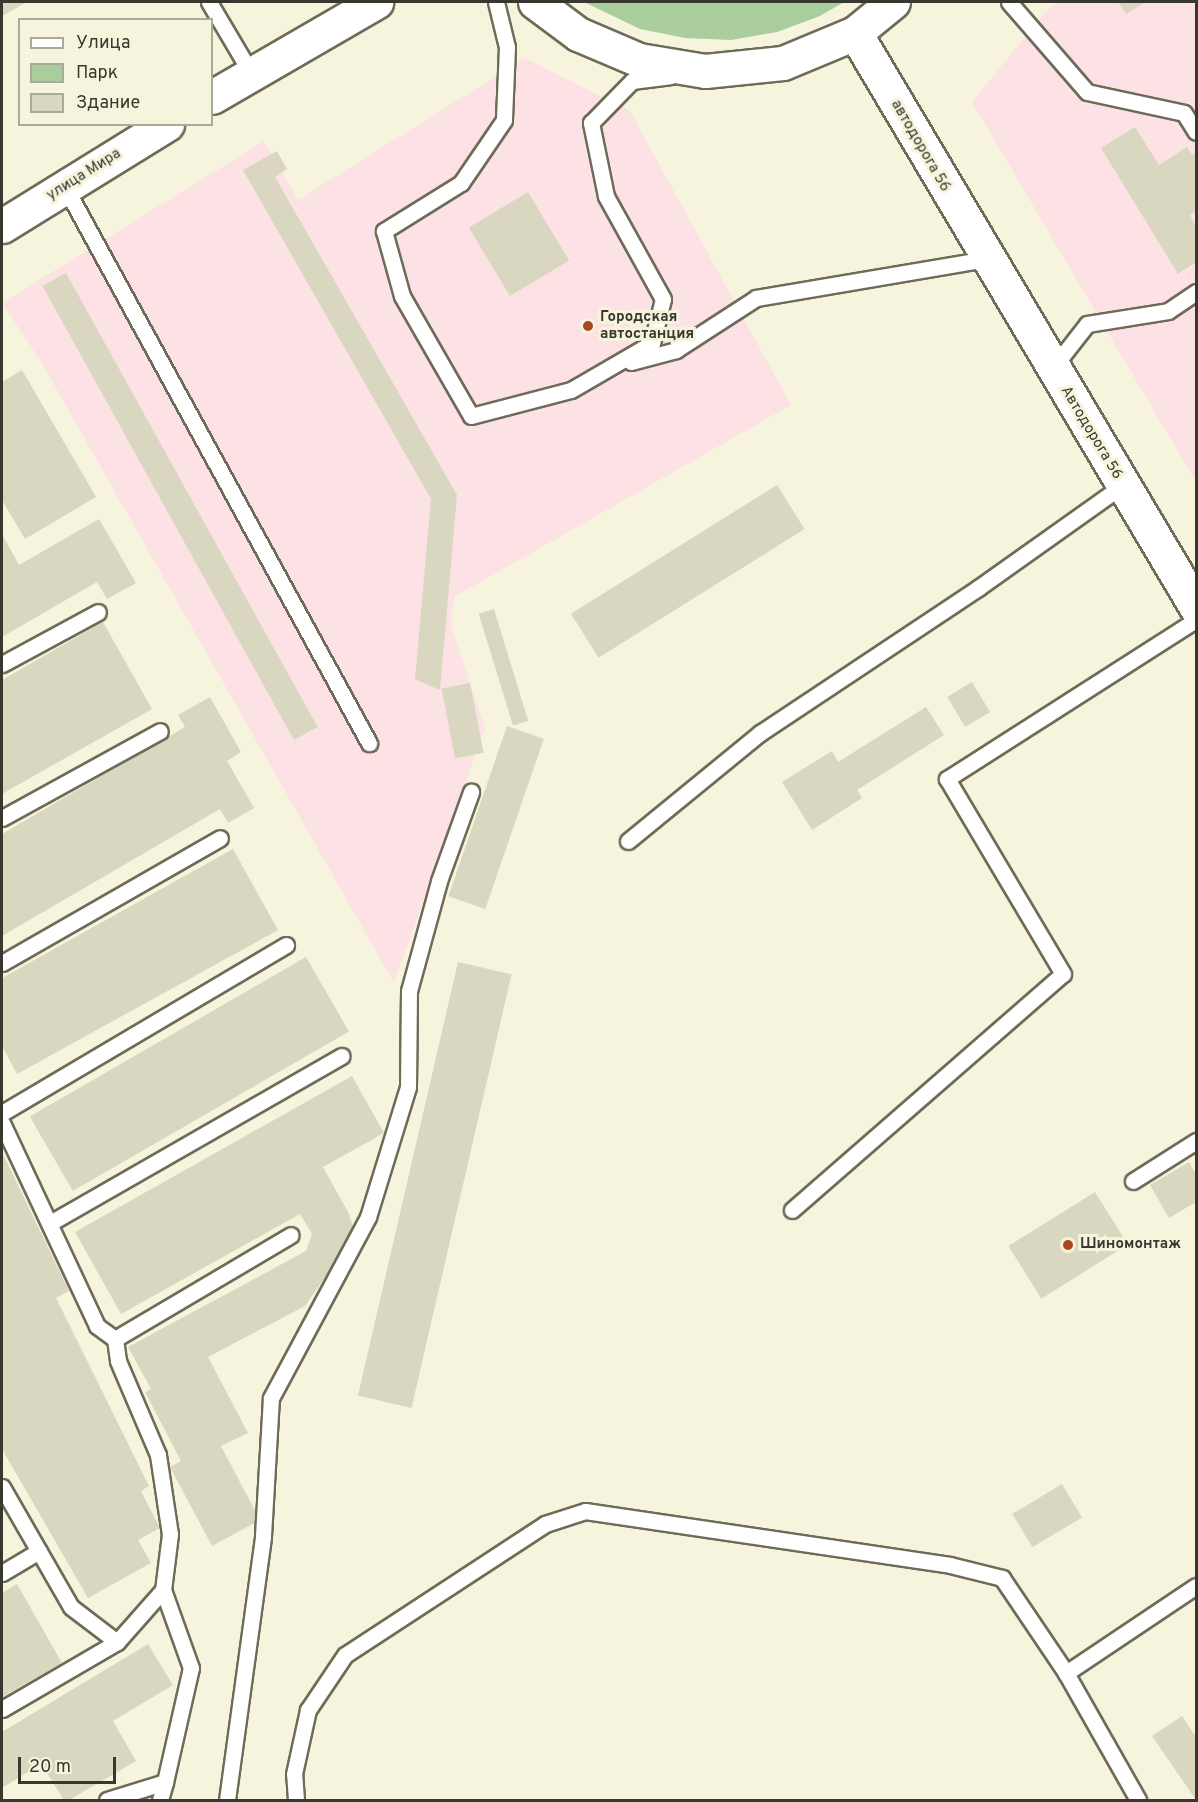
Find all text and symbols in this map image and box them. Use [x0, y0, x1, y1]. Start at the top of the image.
legend [18, 18, 213, 126]
text: Улица [76, 32, 130, 55]
text: Парк [76, 62, 118, 85]
text: Здание [76, 92, 140, 115]
street label: автодорога 56 [886, 97, 954, 195]
street label: улица Мира [44, 145, 124, 205]
place label: Городская автостанция [600, 308, 694, 343]
marker: Городская автостанция [581, 319, 595, 333]
street label: Автодорога 56 [1056, 383, 1126, 483]
place label: Шиномонтаж [1080, 1236, 1181, 1254]
marker: Шиномонтаж [1061, 1238, 1075, 1252]
scale bar [21, 1745, 118, 1783]
text: 20 m [29, 1756, 71, 1779]

